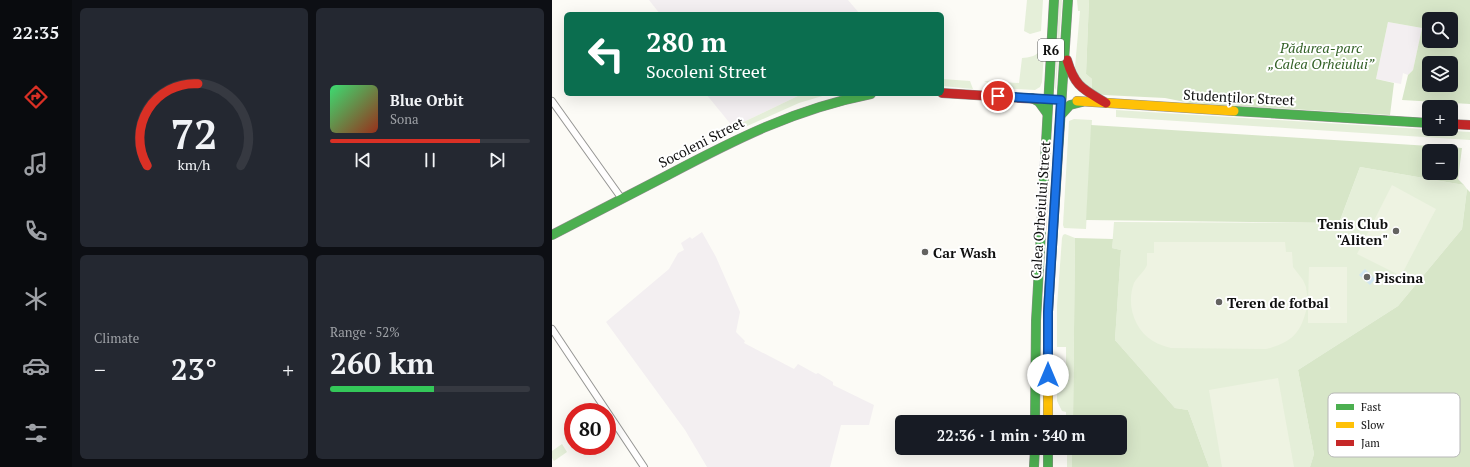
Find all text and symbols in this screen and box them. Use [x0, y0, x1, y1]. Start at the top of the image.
map controls [1422, 12, 1458, 180]
button: search [1422, 12, 1458, 48]
text: 22:35 [13, 20, 59, 44]
text: 280 m [646, 23, 727, 60]
icon: left [580, 28, 632, 80]
park label: Pădurea-parc „Calea Orheiului” [1268, 38, 1375, 73]
road number: R6 [1038, 39, 1064, 61]
button: layers [1422, 56, 1458, 92]
text: Socoleni Street [646, 59, 767, 83]
pin [981, 79, 1015, 113]
icon: directions [22, 83, 50, 111]
icon: arrive [987, 85, 1009, 107]
street label: Studenților Street [1183, 85, 1296, 109]
text: Blue Orbit [390, 90, 464, 110]
button: + [1422, 100, 1458, 136]
text: 72 [170, 105, 218, 160]
text: Sona [390, 110, 418, 128]
street label: Socoleni Street [655, 112, 748, 172]
street label: Calea Orheiului Street [1026, 140, 1054, 280]
button: − [1422, 144, 1458, 180]
icon: previous [352, 149, 374, 171]
icon: pause [419, 149, 441, 171]
icon: next [486, 149, 508, 171]
icon: music [22, 150, 50, 178]
text: km/h [178, 154, 211, 173]
place label: Tenis Club "Aliten" [1317, 214, 1388, 249]
icon: phone [22, 217, 50, 245]
marker: Tenis Club "Aliten" [1391, 226, 1401, 236]
place label: Car Wash [933, 243, 996, 262]
marker: Car Wash [920, 247, 930, 257]
place label: Piscina [1375, 268, 1423, 287]
marker: Piscina [1362, 272, 1372, 282]
icon: climate [22, 285, 50, 313]
place label: Teren de fotbal [1227, 293, 1329, 312]
marker: Teren de fotbal [1214, 297, 1224, 307]
text: Range · 52% [330, 323, 400, 341]
text: Climate [94, 329, 139, 347]
text: 260 km [330, 343, 434, 383]
text: 23° [171, 349, 217, 389]
icon: car [22, 352, 50, 380]
position arrow [1027, 354, 1069, 396]
text: − [94, 355, 106, 384]
text: + [282, 355, 294, 384]
legend [1328, 393, 1460, 457]
text: Fast [1361, 400, 1381, 414]
speed limit sign: 80 [564, 403, 616, 455]
text: Slow [1361, 418, 1385, 432]
icon: filters [22, 419, 50, 447]
text: 22:36 · 1 min · 340 m [937, 425, 1085, 445]
text: Jam [1361, 436, 1380, 450]

